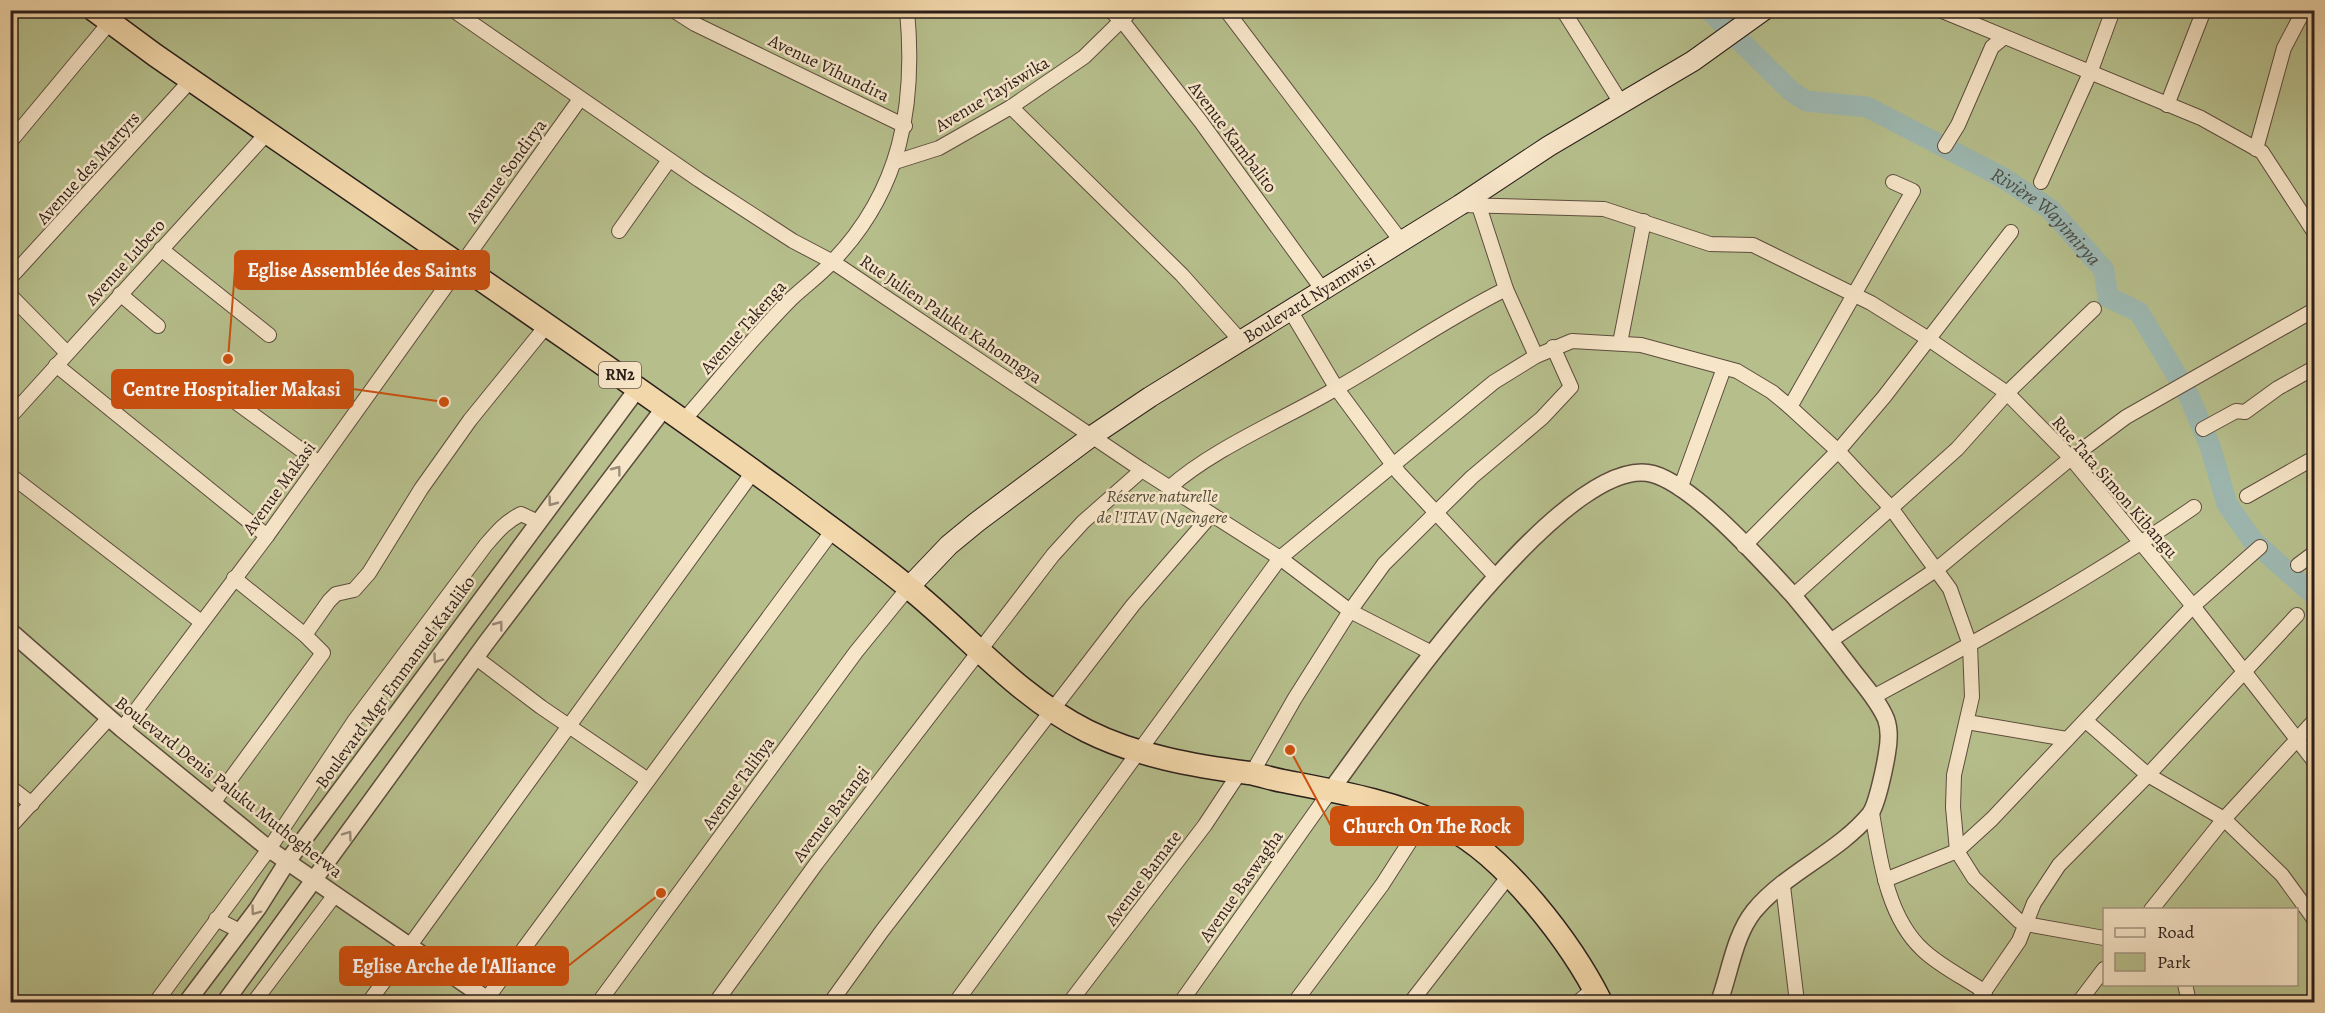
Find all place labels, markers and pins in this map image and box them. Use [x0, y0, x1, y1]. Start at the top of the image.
callout: Eglise Assemblée des Saints [235, 251, 489, 289]
callout: Centre Hospitalier Makasi [112, 370, 353, 408]
callout: Church On The Rock [1331, 807, 1523, 845]
callout: Eglise Arche de l'Alliance [340, 947, 568, 985]

